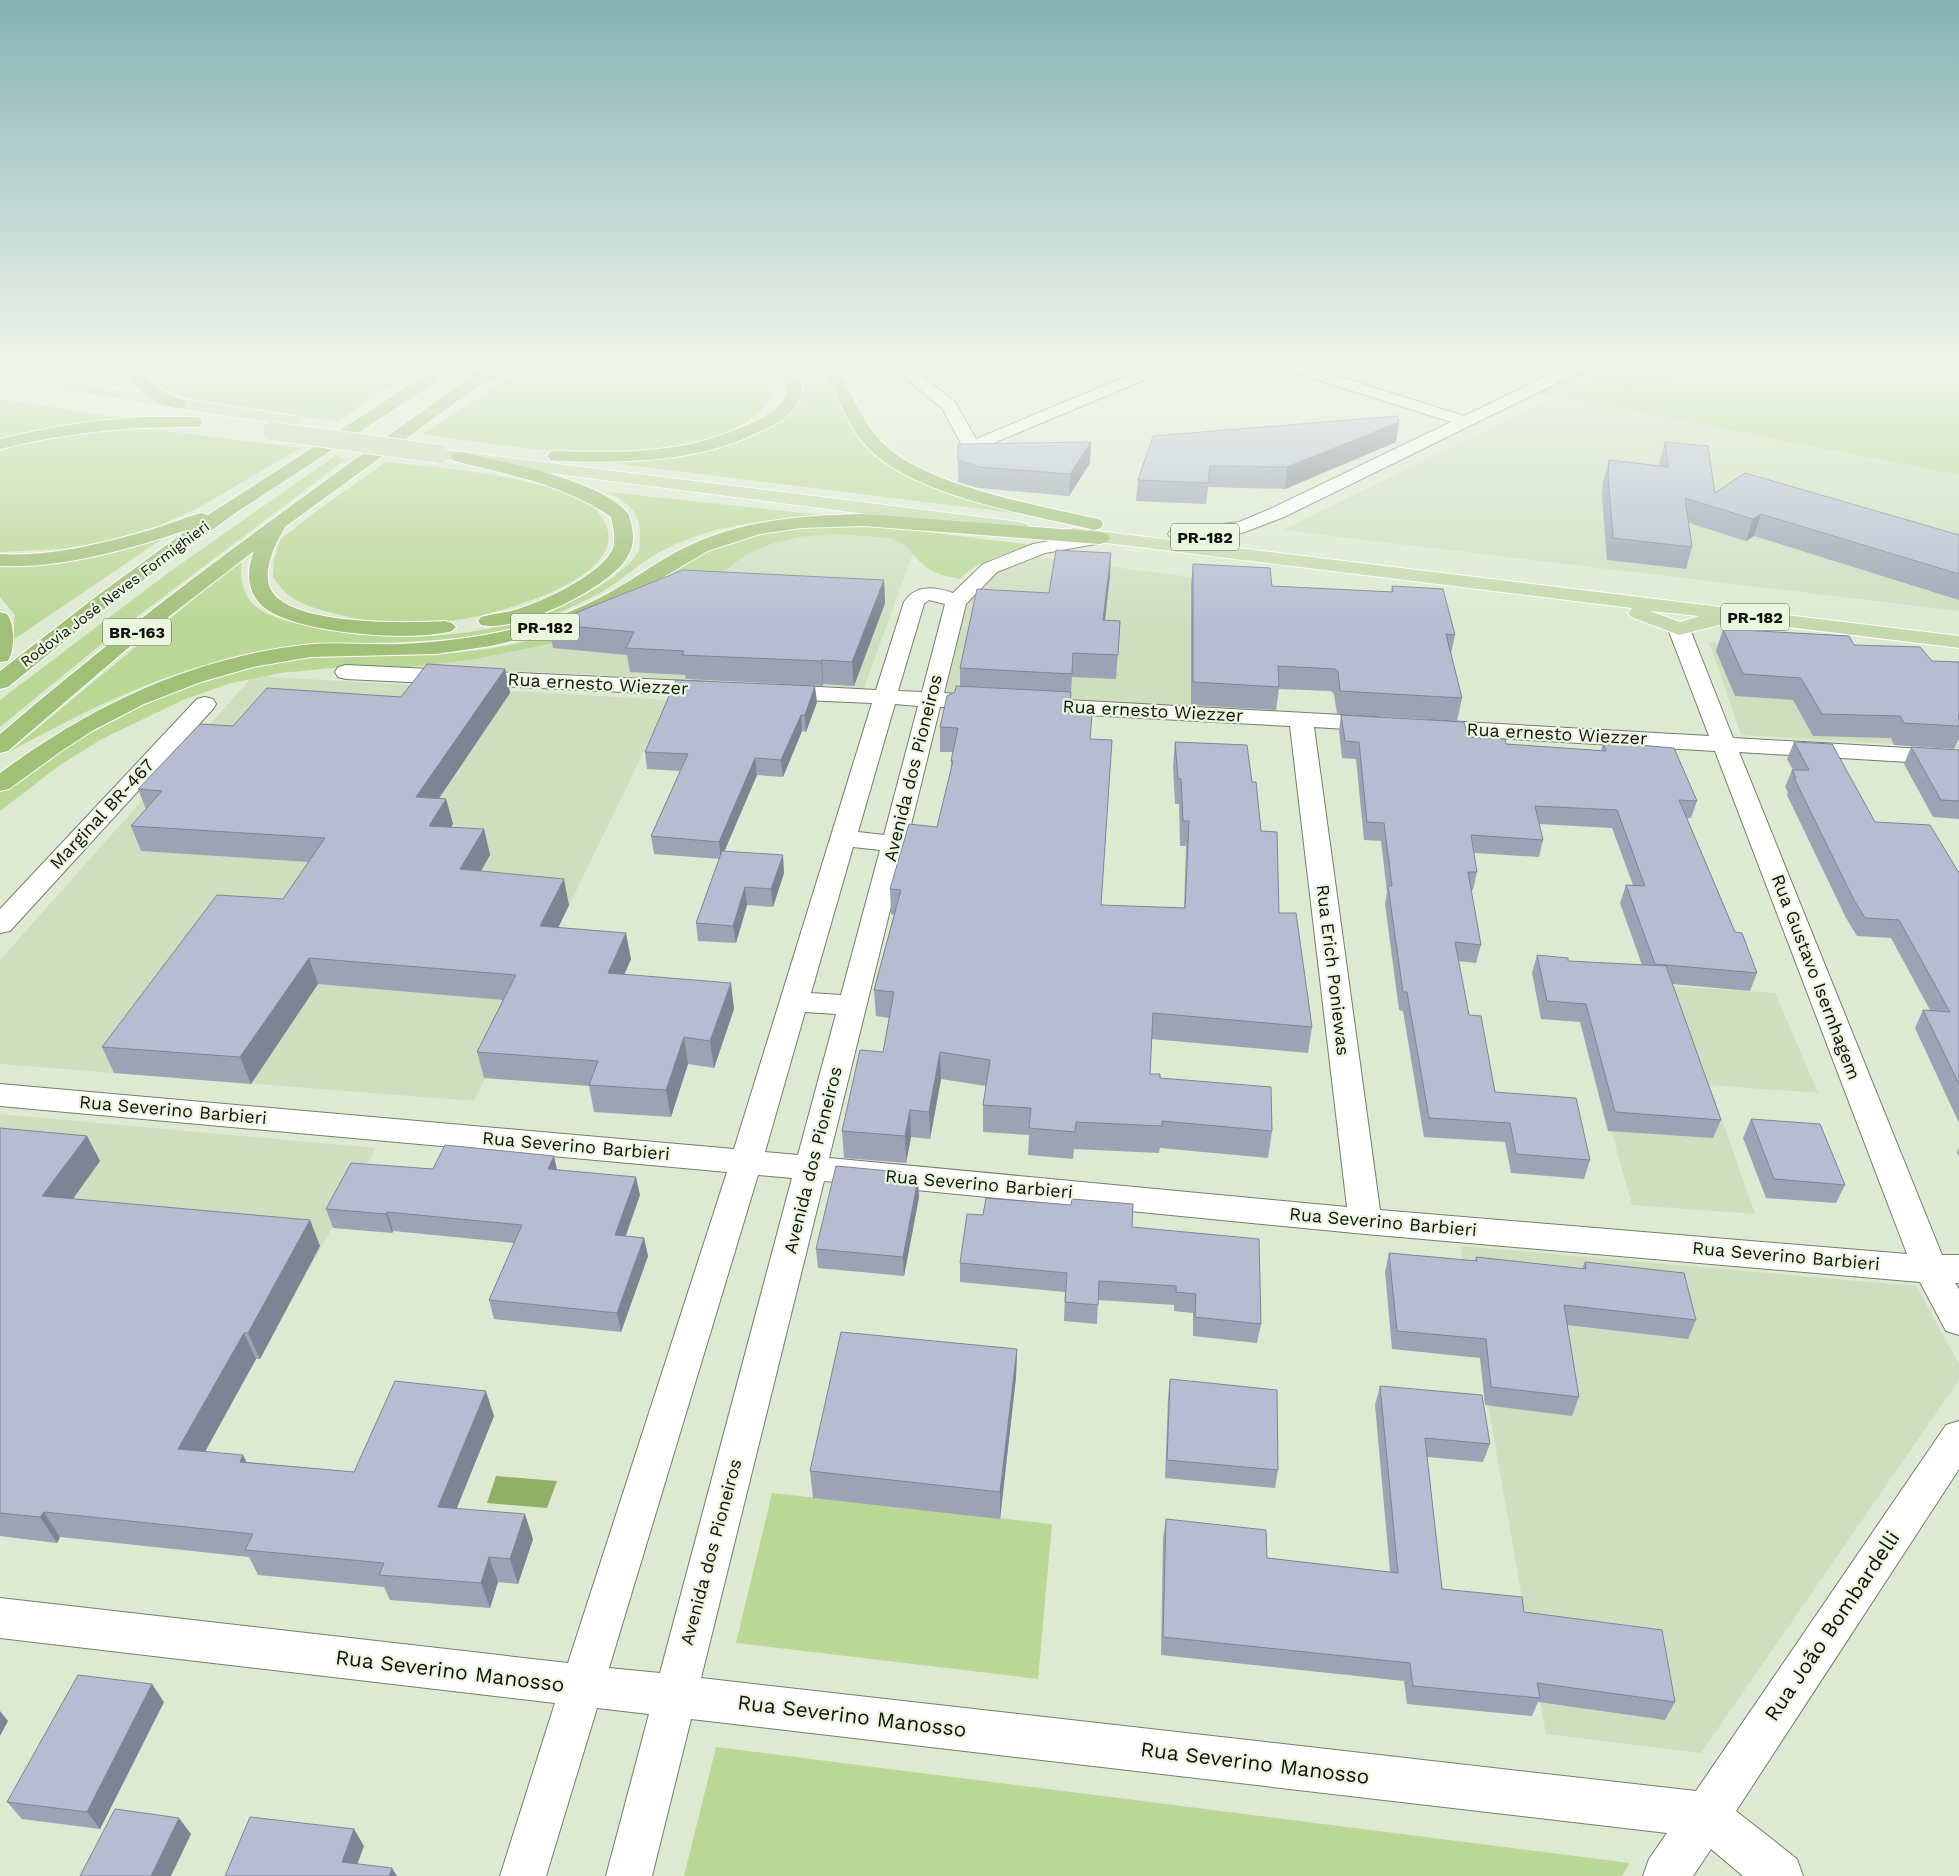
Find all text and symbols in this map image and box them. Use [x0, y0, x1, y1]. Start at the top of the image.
street label: Rodovia José Neves Formighieri [17, 517, 213, 671]
road number: PR-182 [1171, 524, 1239, 550]
road number: PR-182 [1721, 604, 1789, 630]
road number: PR-182 [511, 614, 579, 640]
road number: BR-163 [103, 618, 171, 646]
street label: Rua ernesto Wiezzer [507, 668, 689, 699]
street label: Avenida dos Pioneiros [879, 672, 946, 864]
street label: Rua ernesto Wiezzer [1062, 695, 1244, 726]
street label: Rua ernesto Wiezzer [1466, 718, 1648, 749]
street label: Marginal BR-467 [45, 754, 158, 873]
street label: Rua Gustavo Isernhagem [1768, 871, 1865, 1082]
street label: Rua Erich Poniewas [1313, 883, 1354, 1057]
street label: Avenida dos Pioneiros [779, 1064, 846, 1256]
street label: Rua Severino Barbieri [78, 1091, 268, 1128]
street label: Rua Severino Barbieri [481, 1127, 671, 1164]
street label: Rua Severino Barbieri [884, 1165, 1074, 1202]
street label: Rua Severino Barbieri [1288, 1203, 1478, 1240]
street label: Rua Severino Barbieri [1691, 1237, 1881, 1274]
street label: Avenida dos Pioneiros [676, 1456, 746, 1647]
street label: Rua João Bombardelli [1759, 1526, 1905, 1726]
street label: Rua Severino Manosso [334, 1644, 566, 1697]
street label: Rua Severino Manosso [736, 1689, 968, 1742]
street label: Rua Severino Manosso [1139, 1736, 1371, 1789]

